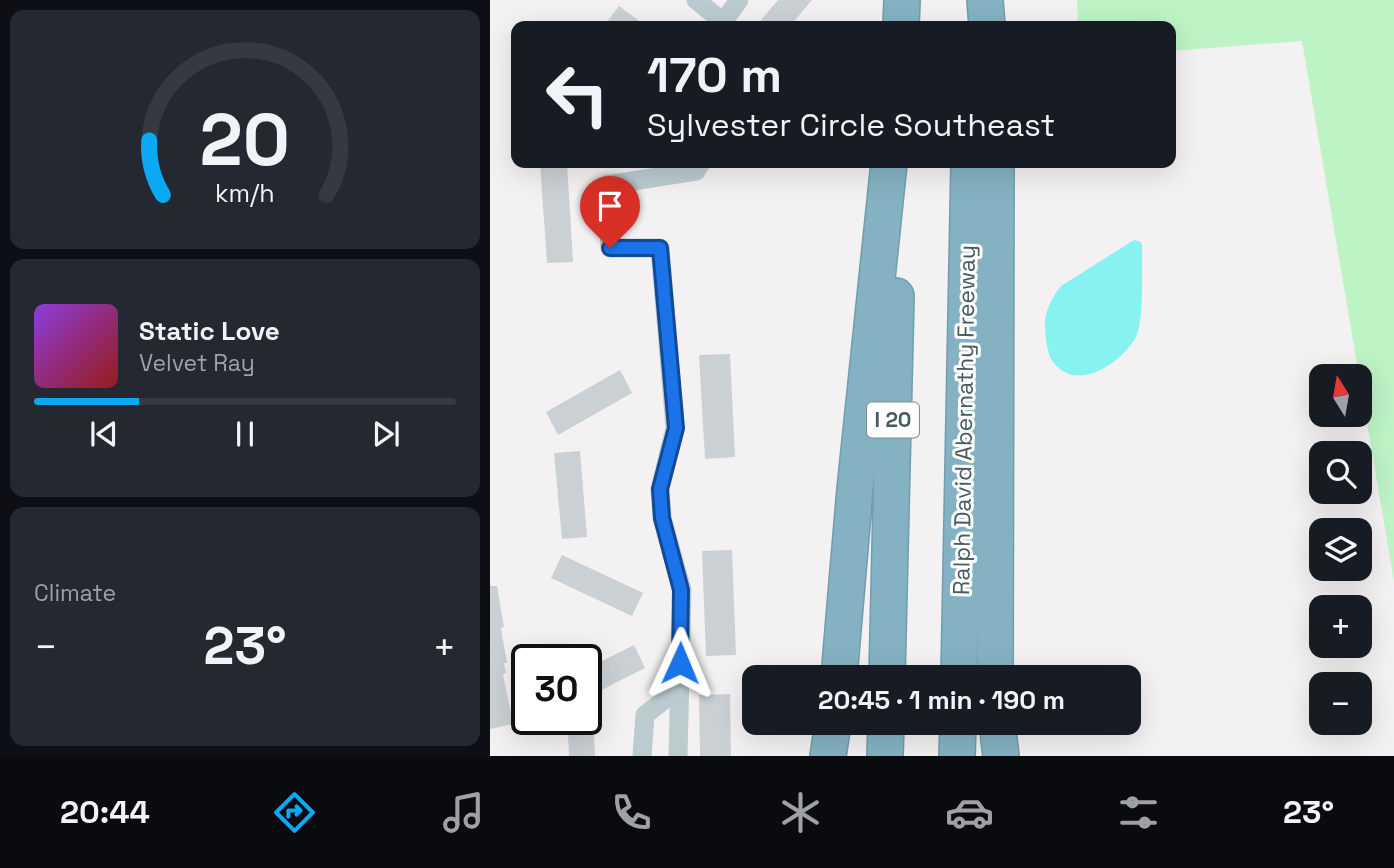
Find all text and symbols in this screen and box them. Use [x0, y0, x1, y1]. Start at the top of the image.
text: 170 m [647, 44, 782, 106]
icon: left [532, 49, 623, 140]
text: 20 [200, 94, 290, 187]
text: Sylvester Circle Southeast [647, 105, 1055, 145]
pin [580, 176, 640, 248]
text: km/h [215, 177, 275, 209]
icon: arrive [591, 187, 629, 225]
street label: Ralph David Abernathy Freeway [946, 245, 982, 595]
text: Static Love [139, 314, 280, 348]
text: Velvet Ray [139, 348, 255, 378]
north arrow [1309, 364, 1372, 427]
map controls [1309, 364, 1372, 735]
road number: I 20 [867, 402, 919, 438]
icon: previous [85, 415, 123, 453]
icon: pause [226, 415, 264, 453]
icon: next [367, 415, 405, 453]
button: search [1309, 441, 1372, 504]
button: layers [1309, 518, 1372, 581]
text: Climate [34, 578, 116, 608]
button: + [1309, 595, 1372, 658]
text: 23° [204, 613, 287, 679]
text: − [34, 623, 58, 671]
text: + [432, 623, 456, 671]
position arrow [643, 626, 717, 700]
speed limit sign: 30 [511, 644, 602, 735]
button: − [1309, 672, 1372, 735]
text: 20:45 · 1 min · 190 m [818, 683, 1065, 717]
icon: directions [270, 788, 319, 837]
icon: music [439, 788, 488, 837]
icon: phone [607, 788, 656, 837]
icon: climate [776, 788, 825, 837]
icon: car [945, 788, 994, 837]
icon: filters [1114, 788, 1163, 837]
text: 20:44 [60, 792, 150, 832]
text: 23° [1283, 792, 1334, 832]

